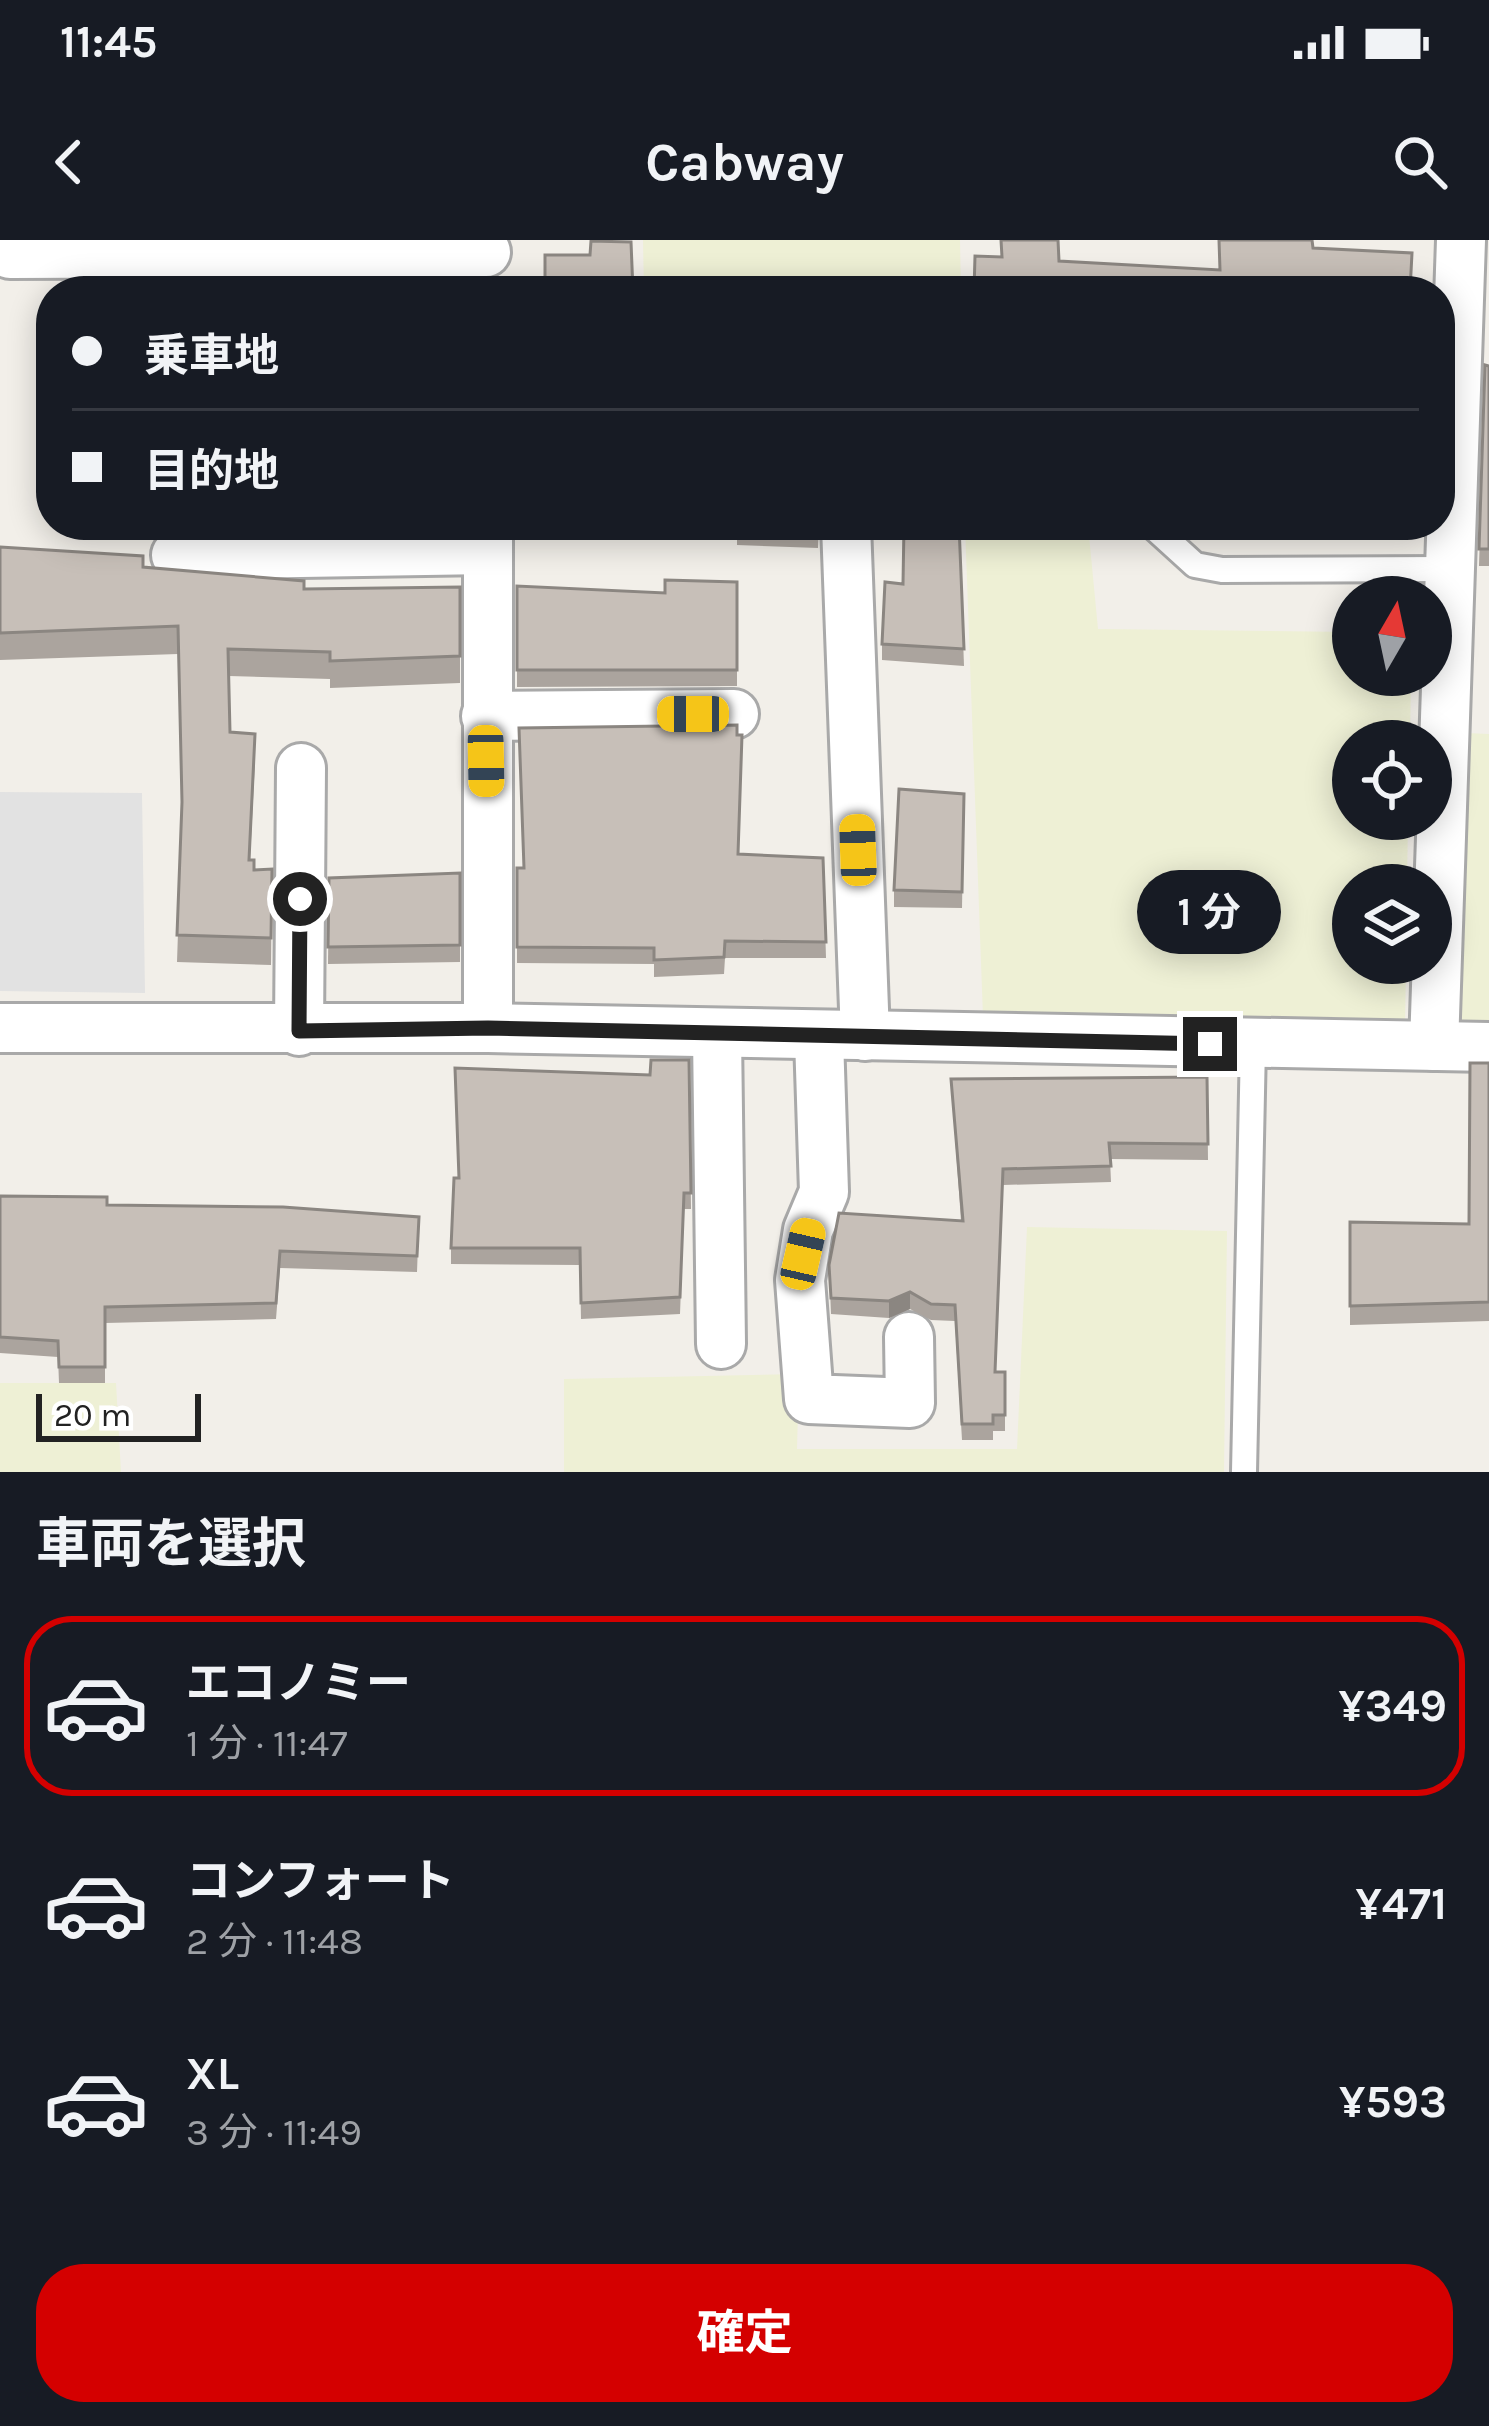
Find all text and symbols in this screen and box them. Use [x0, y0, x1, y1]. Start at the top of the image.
text: 11:45 [60, 16, 157, 68]
icon: back [36, 129, 102, 195]
icon: search [1387, 129, 1453, 195]
text: Cabway [645, 130, 844, 194]
text: 乗車地 [144, 330, 279, 382]
text: 目的地 [144, 445, 279, 497]
north arrow [1332, 576, 1452, 696]
map controls [1332, 576, 1452, 984]
car [657, 696, 729, 732]
button: locate [1332, 720, 1452, 840]
car [467, 725, 505, 797]
car [839, 813, 877, 887]
button: layers [1332, 864, 1452, 984]
callout: 1 分 [1138, 870, 1282, 954]
route start [273, 872, 327, 926]
text: 1 分 [1178, 889, 1240, 935]
route end [1183, 1017, 1237, 1071]
car [777, 1215, 829, 1293]
scale bar [36, 1388, 201, 1441]
text: 20 m [54, 1396, 131, 1434]
text: 車両を選択 [36, 1512, 306, 1576]
icon: car [42, 1652, 150, 1760]
text: エコノミー [186, 1657, 411, 1709]
text: ¥349 [1338, 1680, 1447, 1732]
text: 1 分 · 11:47 [186, 1720, 348, 1766]
icon: car [42, 1850, 150, 1958]
text: コンフォート [186, 1855, 455, 1907]
text: ¥471 [1355, 1878, 1447, 1930]
text: 2 分 · 11:48 [186, 1918, 363, 1964]
icon: car [42, 2048, 150, 2156]
text: XL [186, 2048, 239, 2100]
text: ¥593 [1339, 2076, 1447, 2128]
text: 3 分 · 11:49 [186, 2109, 362, 2155]
button: 確定 [36, 2264, 1453, 2402]

